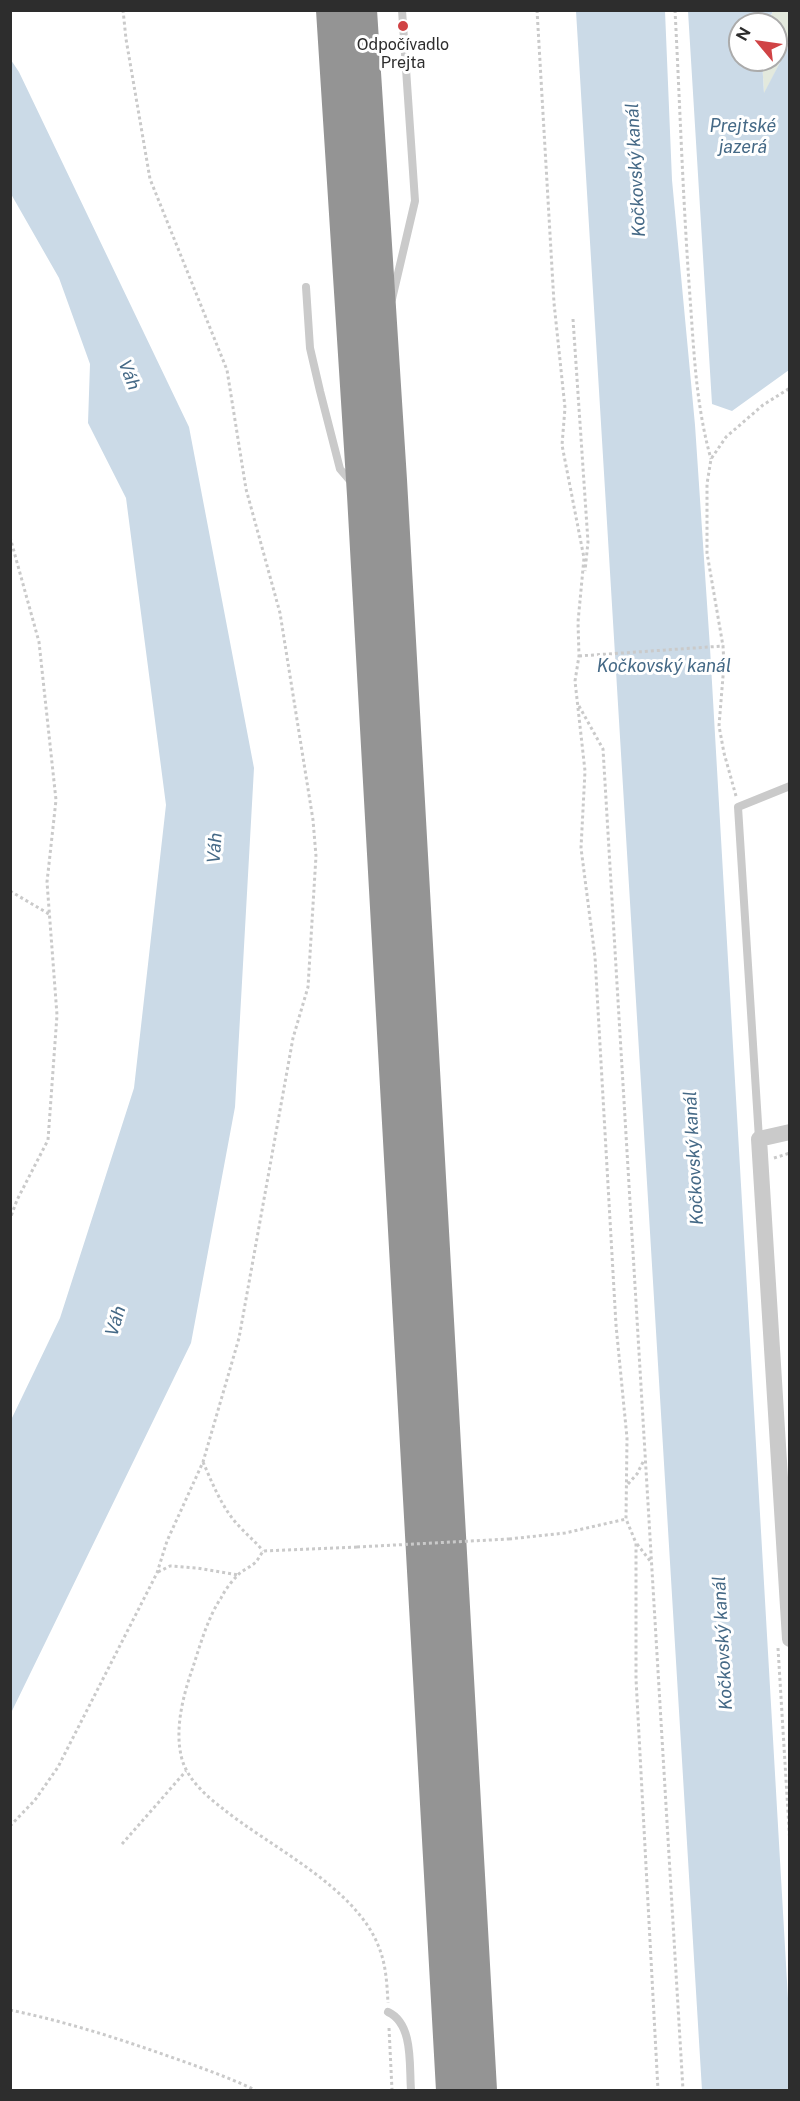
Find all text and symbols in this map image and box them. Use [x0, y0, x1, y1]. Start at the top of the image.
north arrow [728, 12, 788, 72]
marker: Odpočívadlo Prejta [396, 19, 410, 33]
text: N [732, 24, 755, 44]
place label: Odpočívadlo Prejta [357, 35, 449, 73]
water label: Kočkovský kanál [622, 102, 650, 238]
water label: Prejtské jazerá [710, 115, 776, 158]
water label: Váh [113, 357, 145, 393]
water label: Kočkovský kanál [597, 655, 731, 677]
water label: Váh [203, 832, 227, 864]
water label: Kočkovský kanál [680, 1090, 708, 1226]
water label: Váh [101, 1303, 131, 1339]
water label: Kočkovský kanál [709, 1575, 737, 1711]

